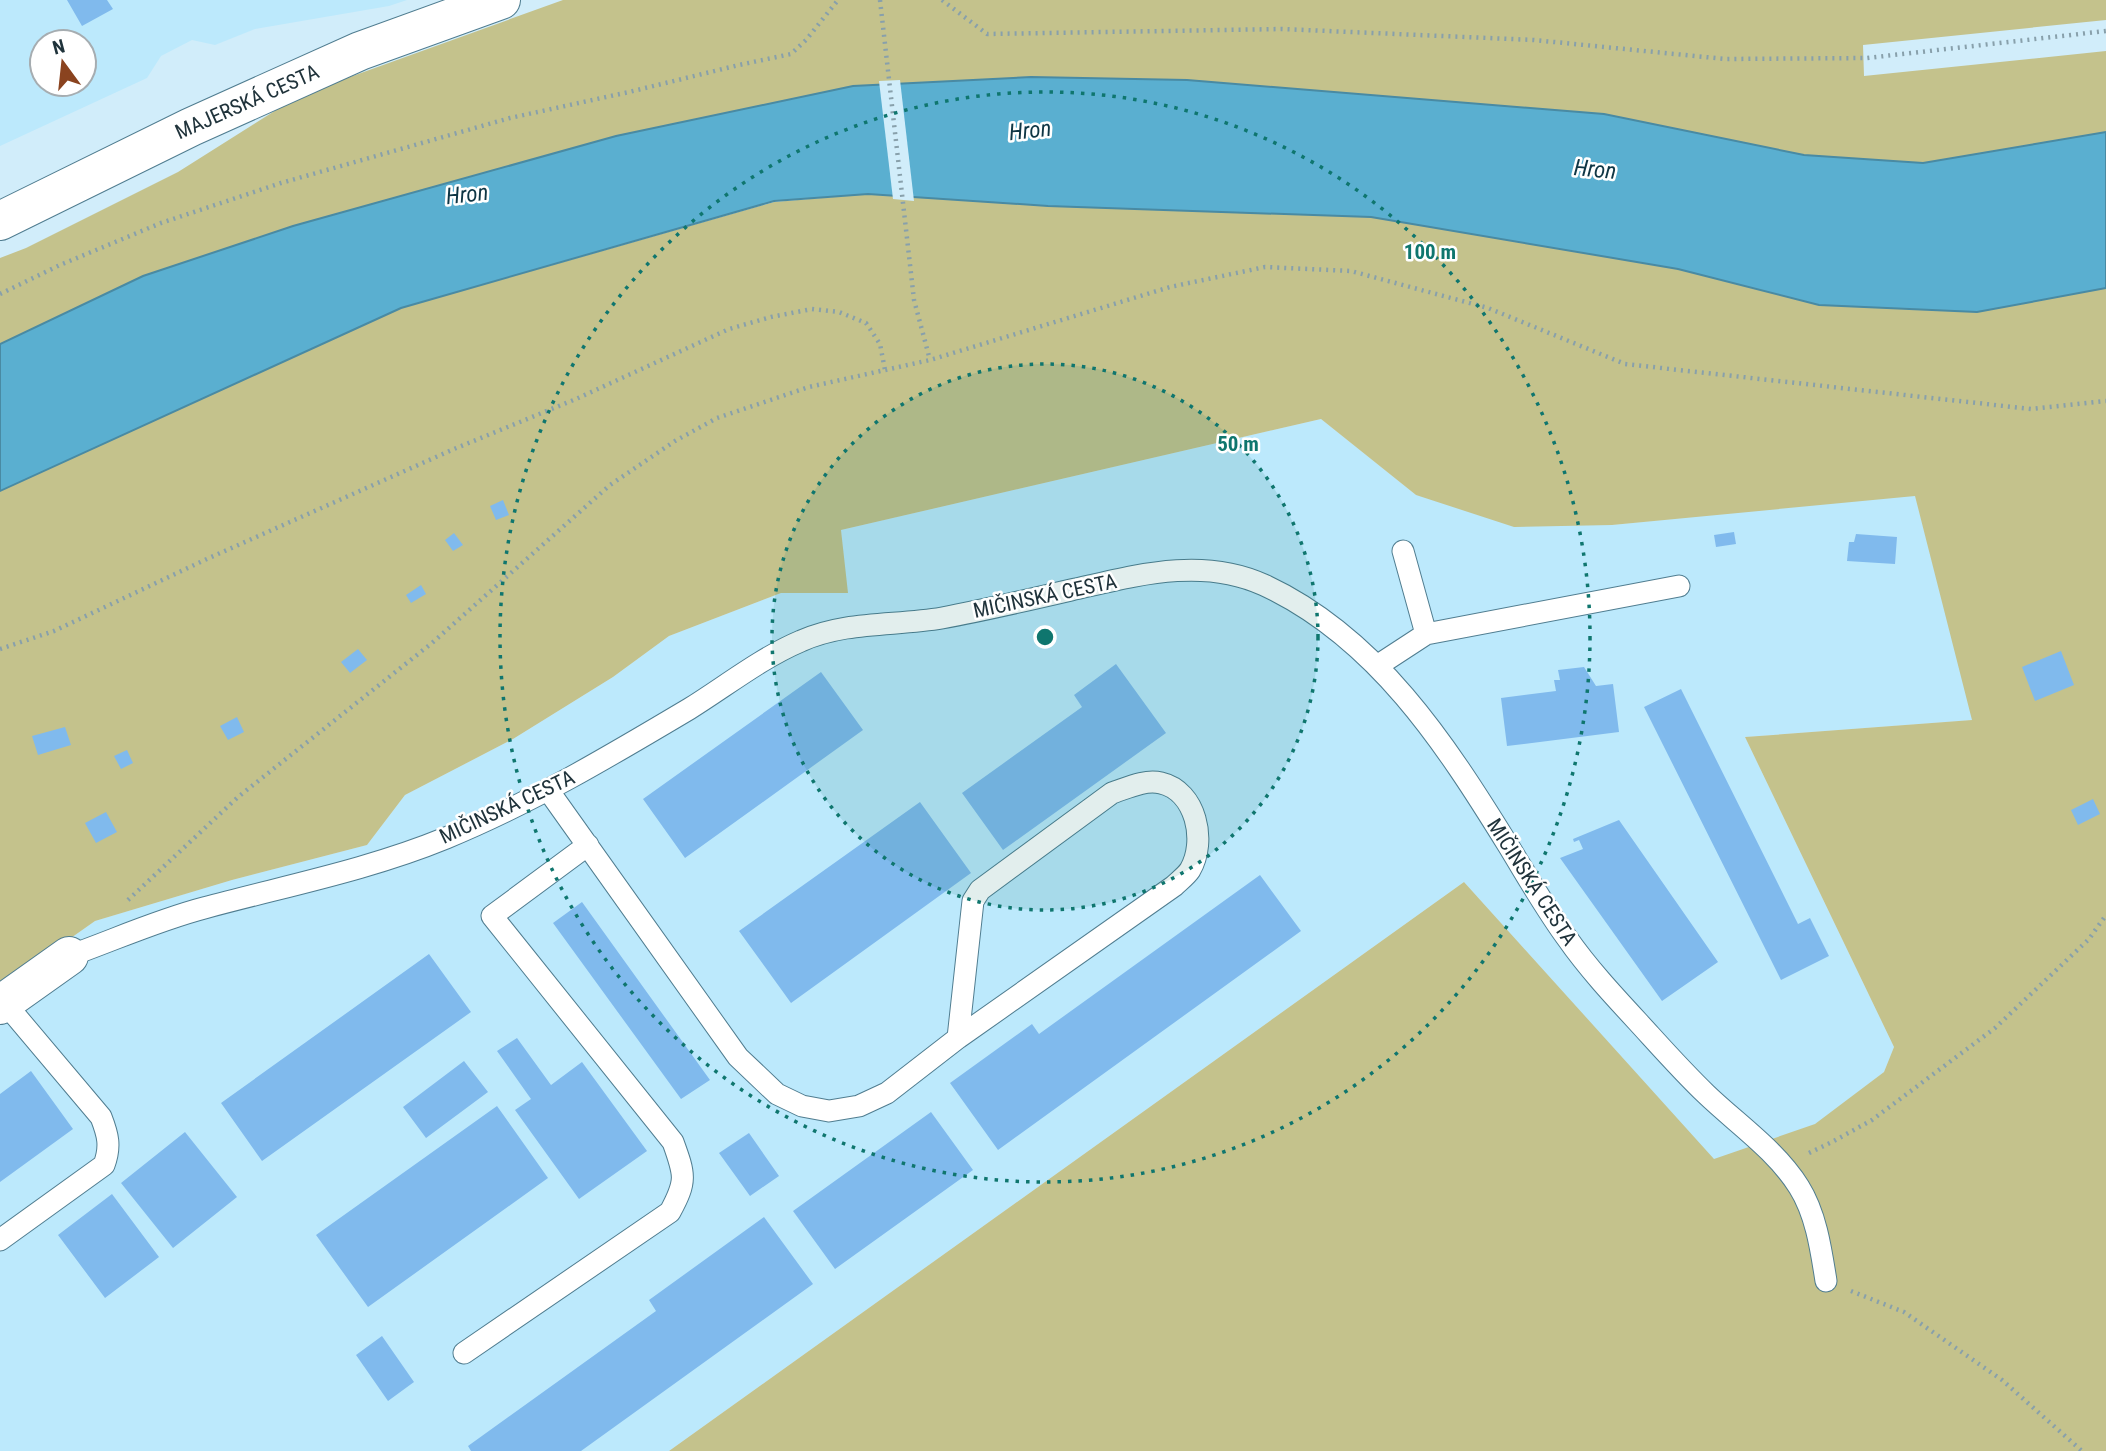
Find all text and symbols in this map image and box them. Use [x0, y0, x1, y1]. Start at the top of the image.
north arrow [28, 28, 98, 98]
text: N [50, 34, 67, 60]
street label: MAJERSKÁ CESTA [171, 60, 323, 144]
water label: Hron [1008, 115, 1053, 146]
water label: Hron [1573, 154, 1617, 185]
water label: Hron [445, 179, 490, 210]
text: 100 m [1404, 240, 1456, 264]
text: 50 m [1217, 432, 1259, 456]
street label: MIČINSKÁ CESTA [971, 569, 1119, 623]
centre of rings [1033, 625, 1057, 649]
street label: MIČINSKÁ CESTA [436, 765, 578, 849]
street label: MIČINSKÁ CESTA [1482, 814, 1582, 950]

